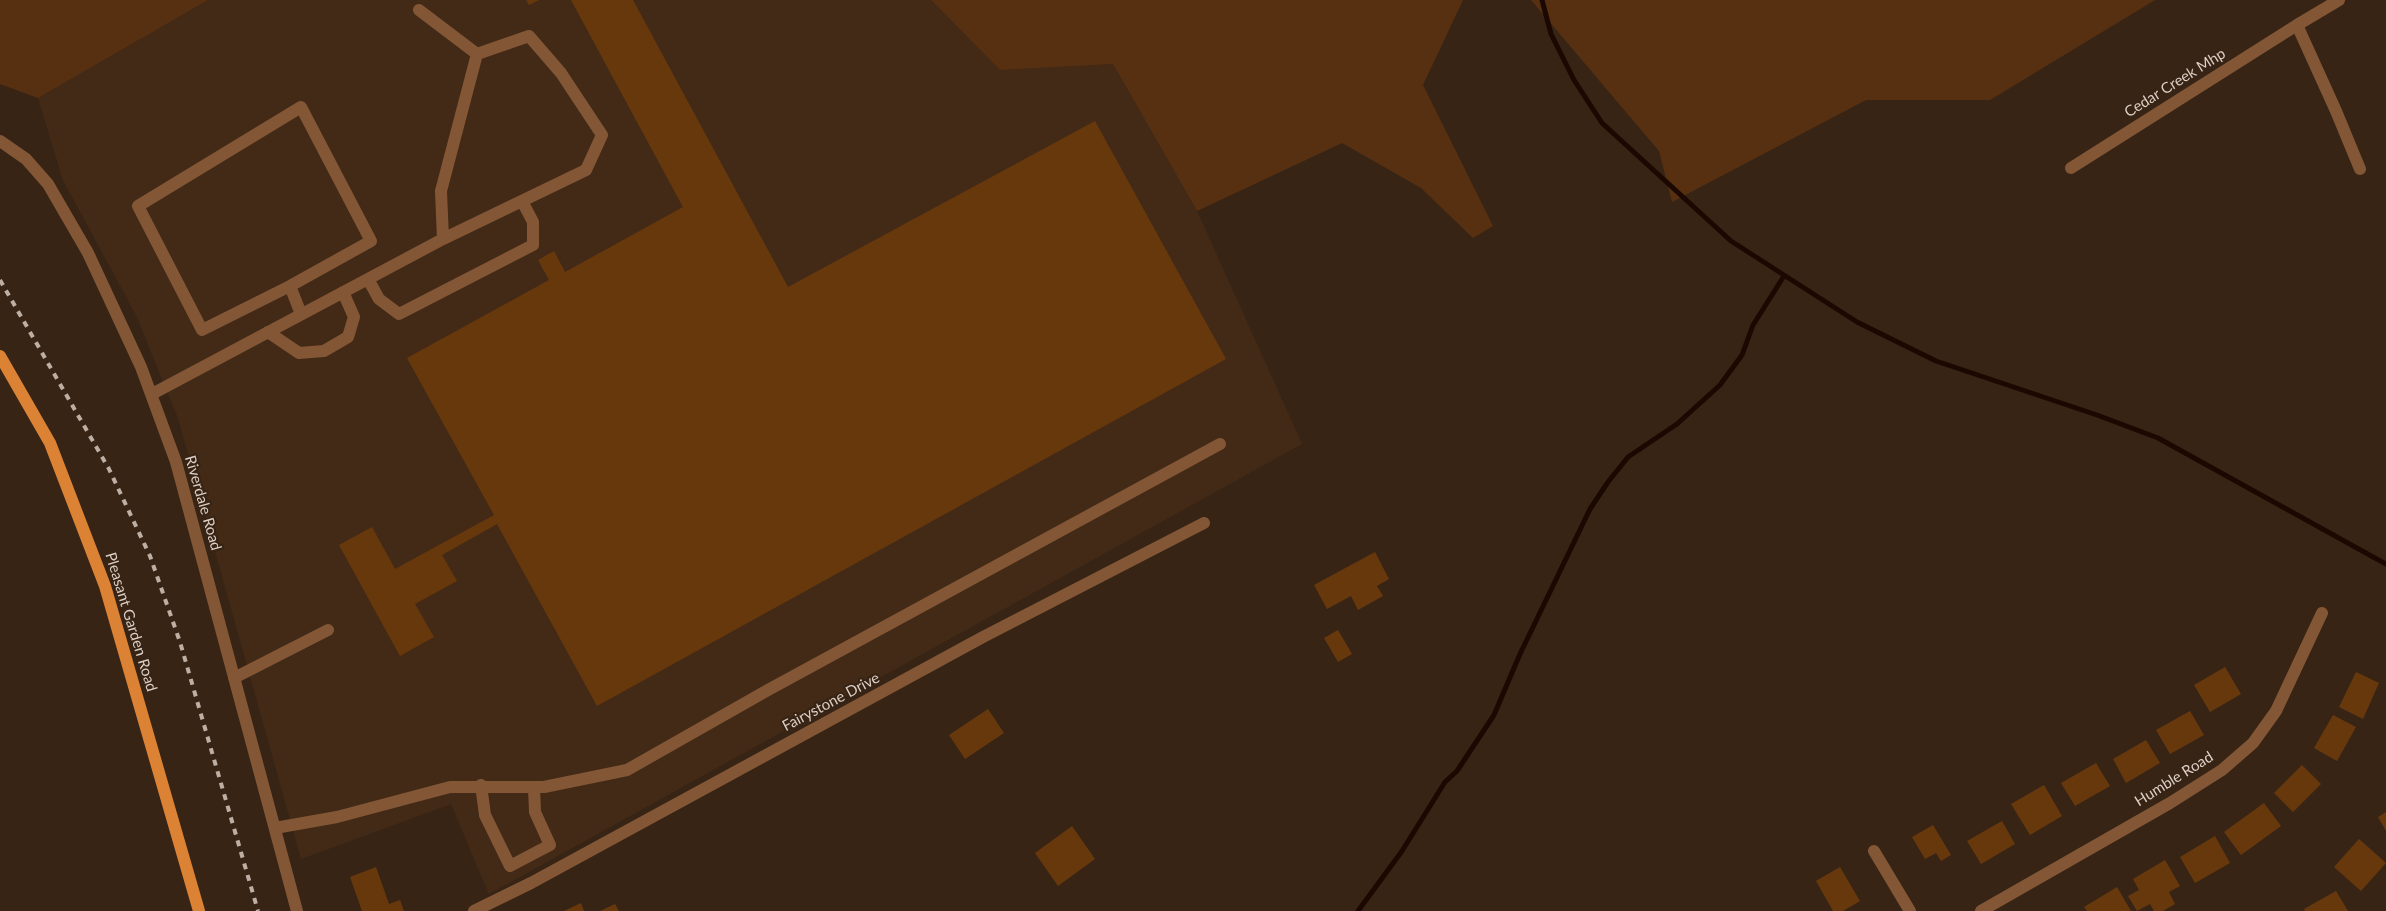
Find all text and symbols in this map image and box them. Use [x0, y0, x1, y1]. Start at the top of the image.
street label: Cedar Creek Mhp [2121, 45, 2229, 121]
street label: Riverdale Road [181, 453, 225, 553]
street label: Pleasant Garden Road [101, 550, 161, 694]
street label: Fairystone Drive [779, 669, 883, 735]
street label: Humble Road [2131, 748, 2217, 810]

